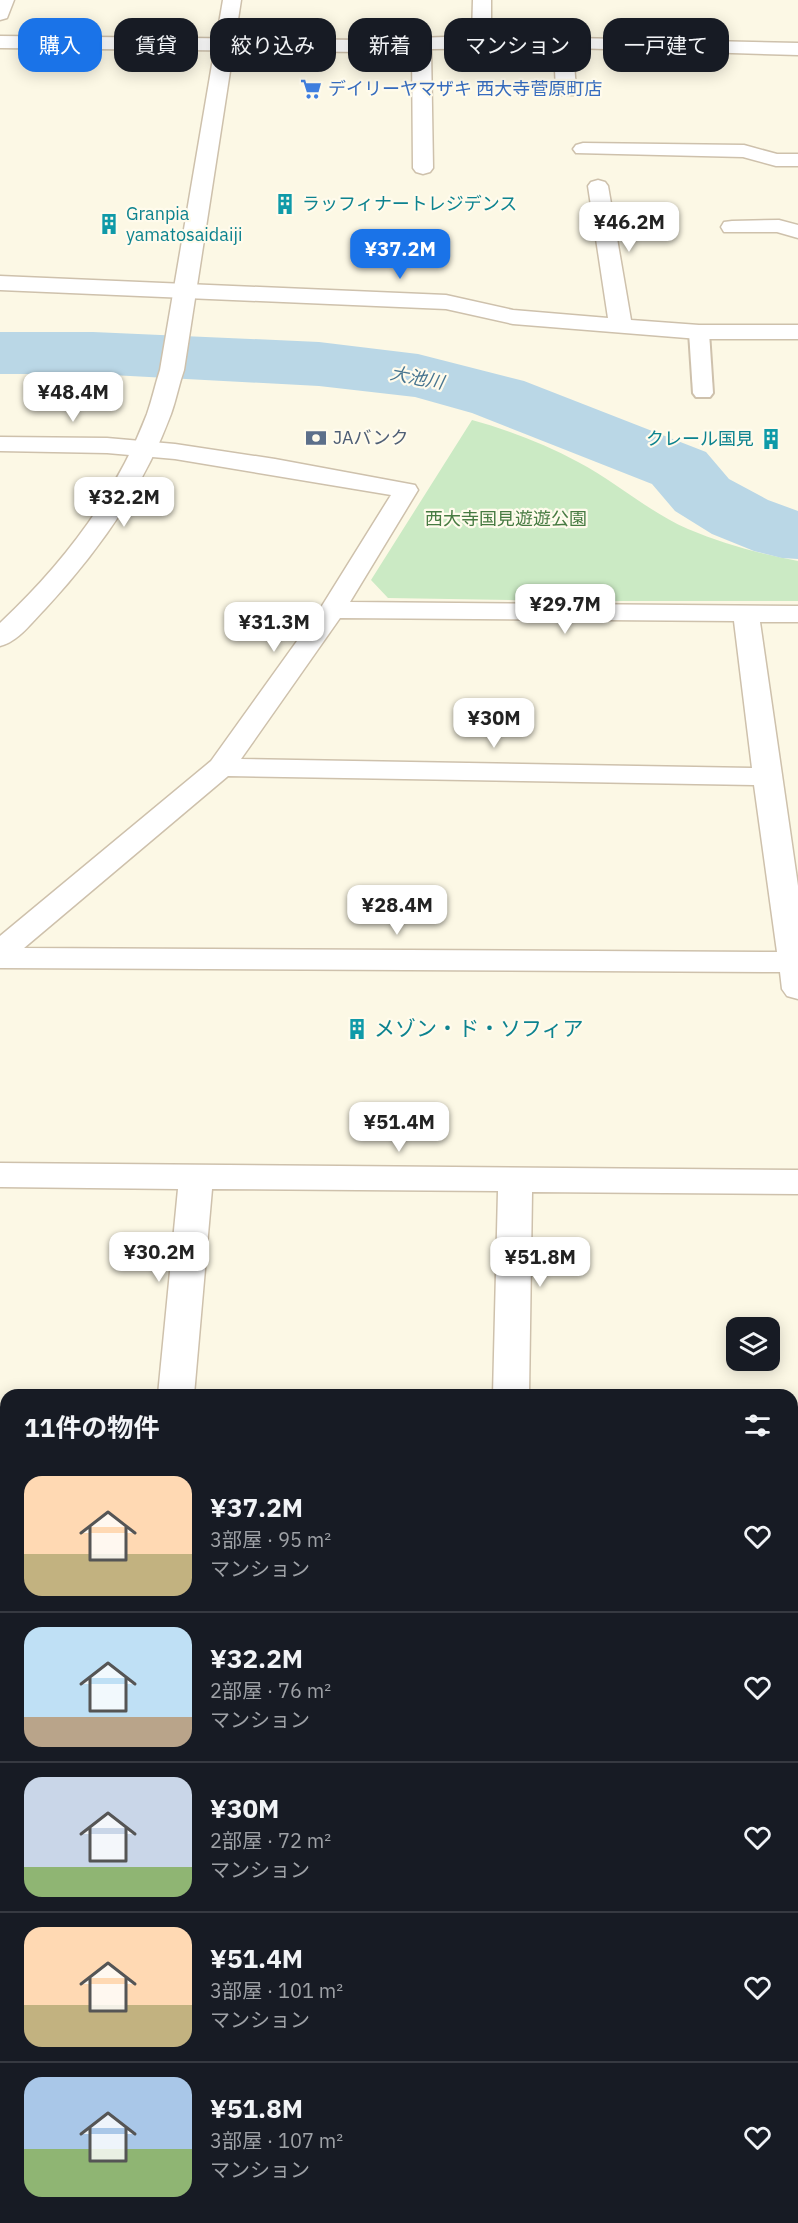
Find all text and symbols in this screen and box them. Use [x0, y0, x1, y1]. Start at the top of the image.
chip: 購入 [18, 18, 102, 72]
chip: 賃貸 [114, 18, 198, 72]
chip: 絞り込み [210, 18, 336, 72]
chip: 新着 [348, 18, 432, 72]
chip: マンション [444, 18, 591, 72]
chip: 一戸建て [603, 18, 729, 72]
supermarket icon: デイリーヤマザキ 西大寺菅原町店 [299, 77, 323, 101]
place label: デイリーヤマザキ 西大寺菅原町店 [328, 77, 602, 100]
building icon: ラッフィナートレジデンス [273, 192, 297, 216]
place label: ラッフィナートレジデンス [302, 192, 517, 215]
place label: Granpia yamatosaidaiji [126, 202, 242, 246]
pin: ¥46.2M [580, 202, 678, 253]
text: ¥46.2M [593, 208, 665, 235]
building icon: Granpia yamatosaidaiji [97, 212, 121, 236]
pin: ¥37.2M [351, 229, 449, 280]
text: ¥37.2M [364, 235, 436, 262]
water label: 大池川 [388, 361, 448, 394]
pin: ¥48.4M [24, 372, 122, 423]
text: ¥48.4M [37, 378, 109, 405]
bank icon: JAバンク [304, 426, 328, 450]
place label: JAバンク [333, 426, 409, 449]
place label: クレール国見 [646, 427, 754, 450]
building icon: クレール国見 [759, 427, 783, 451]
pin: ¥32.2M [75, 477, 173, 528]
text: ¥32.2M [88, 483, 160, 510]
park label: 西大寺国見遊遊公園 [425, 507, 587, 530]
pin: ¥29.7M [516, 584, 614, 635]
text: ¥29.7M [529, 590, 601, 617]
pin: ¥31.3M [225, 602, 323, 653]
text: ¥31.3M [238, 608, 310, 635]
pin: ¥30M [458, 698, 530, 749]
text: ¥30M [467, 704, 521, 731]
pin: ¥28.4M [348, 885, 446, 936]
text: ¥28.4M [361, 891, 433, 918]
place label: メゾン・ド・ソフィア [374, 1014, 584, 1042]
building icon: メゾン・ド・ソフィア [345, 1017, 369, 1041]
pin: ¥51.4M [350, 1102, 448, 1153]
text: ¥51.4M [363, 1108, 435, 1135]
pin: ¥30.2M [110, 1232, 208, 1283]
pin: ¥51.8M [491, 1237, 589, 1288]
text: ¥30.2M [123, 1238, 195, 1265]
text: ¥51.8M [504, 1243, 576, 1270]
map controls [726, 1317, 780, 1371]
button: layers [726, 1317, 780, 1371]
icon: filters [741, 1409, 774, 1442]
text: 11件の物件 [24, 1410, 159, 1444]
text: ¥37.2M [210, 1490, 303, 1524]
icon: home [72, 1500, 144, 1572]
icon: heart [741, 1520, 774, 1553]
text: 3部屋 · 95 m² [210, 1526, 331, 1553]
text: マンション [210, 1555, 310, 1582]
text: ¥32.2M [210, 1641, 303, 1675]
icon: home [72, 1651, 144, 1723]
icon: heart [741, 1671, 774, 1704]
text: 2部屋 · 76 m² [210, 1677, 331, 1704]
text: マンション [210, 1706, 310, 1733]
text: ¥30M [210, 1791, 279, 1825]
icon: home [72, 1801, 144, 1873]
icon: heart [741, 1821, 774, 1854]
text: 2部屋 · 72 m² [210, 1827, 331, 1854]
text: マンション [210, 1856, 310, 1883]
text: ¥51.4M [210, 1941, 303, 1975]
icon: home [72, 1951, 144, 2023]
icon: heart [741, 1971, 774, 2004]
text: 3部屋 · 101 m² [210, 1977, 343, 2004]
text: マンション [210, 2006, 310, 2033]
text: ¥51.8M [210, 2091, 303, 2125]
icon: home [72, 2101, 144, 2173]
icon: heart [741, 2121, 774, 2154]
text: 3部屋 · 107 m² [210, 2127, 343, 2154]
text: マンション [210, 2156, 310, 2183]

